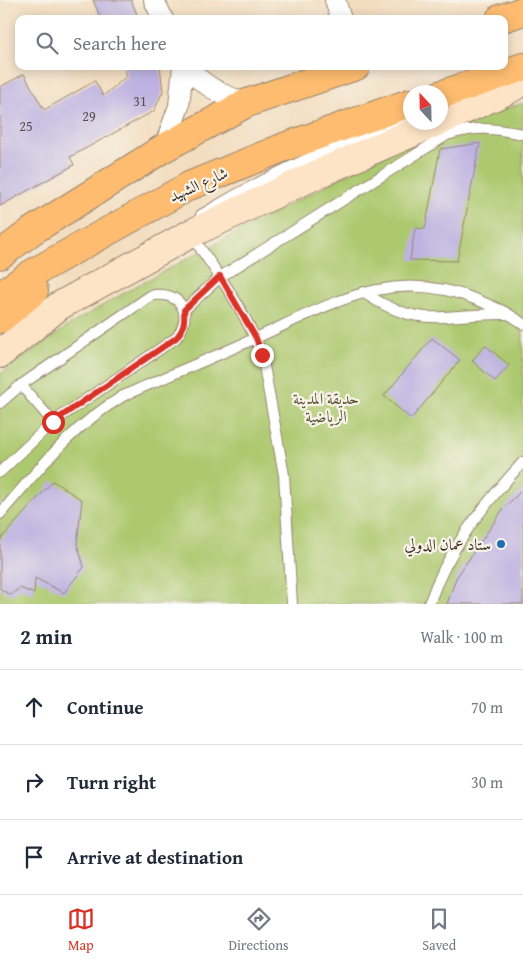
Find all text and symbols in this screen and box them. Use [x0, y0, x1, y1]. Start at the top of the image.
search box [15, 15, 508, 70]
icon: search [33, 29, 61, 57]
text: Search here [73, 29, 167, 57]
north arrow [403, 85, 448, 130]
house number: 31 [133, 91, 147, 111]
house number: 29 [82, 106, 96, 126]
house number: 25 [19, 116, 33, 136]
street label: شارع الشهيد [165, 160, 232, 209]
route end [251, 344, 274, 367]
park label: حديقة المدينة الرياضية [293, 386, 359, 428]
route start [42, 411, 65, 434]
place label: ستاد عمان الدولي [405, 532, 491, 557]
marker: ستاد عمان الدولي [495, 538, 507, 550]
text: 2 min [20, 621, 72, 652]
text: Walk · 100 m [420, 625, 503, 649]
icon: ahead [20, 693, 48, 721]
text: Continue [67, 693, 144, 721]
text: 70 m [471, 695, 503, 719]
icon: right [20, 768, 48, 796]
text: Turn right [67, 768, 156, 796]
text: 30 m [471, 770, 503, 794]
icon: arrive [20, 843, 48, 871]
text: Arrive at destination [67, 843, 243, 871]
tab: Map [67, 905, 95, 955]
tab: Directions [228, 905, 289, 955]
tab: Saved [422, 905, 456, 955]

